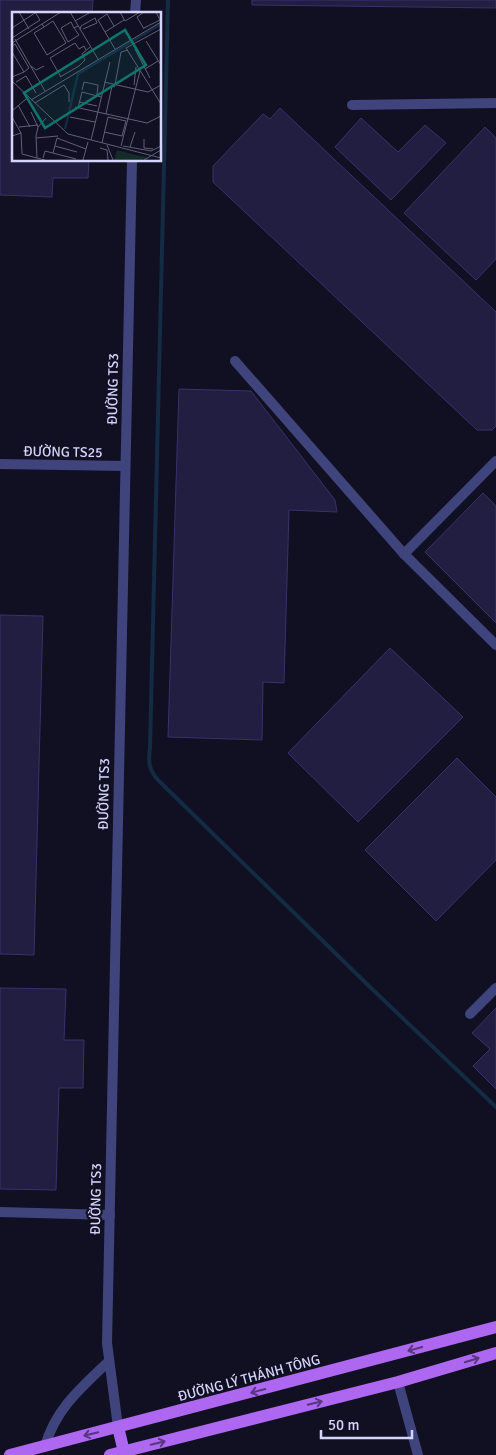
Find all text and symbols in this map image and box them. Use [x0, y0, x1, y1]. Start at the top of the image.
inset map [12, 12, 161, 161]
street label: ĐƯỜNG TS3 [104, 353, 122, 425]
street label: ĐƯỜNG TS25 [23, 443, 103, 461]
street label: ĐƯỜNG TS3 [95, 758, 113, 830]
street label: ĐƯỜNG TS3 [87, 1163, 105, 1235]
one-way arrow [408, 1345, 424, 1354]
street label: ĐƯỜNG LÝ THÁNH TÔNG [176, 1351, 322, 1405]
one-way arrow [463, 1354, 479, 1364]
one-way arrow [251, 1387, 267, 1396]
one-way arrow [307, 1398, 323, 1407]
scale bar [321, 1408, 412, 1440]
text: 50 m [328, 1416, 359, 1434]
one-way arrow [84, 1430, 100, 1439]
one-way arrow [149, 1438, 165, 1447]

